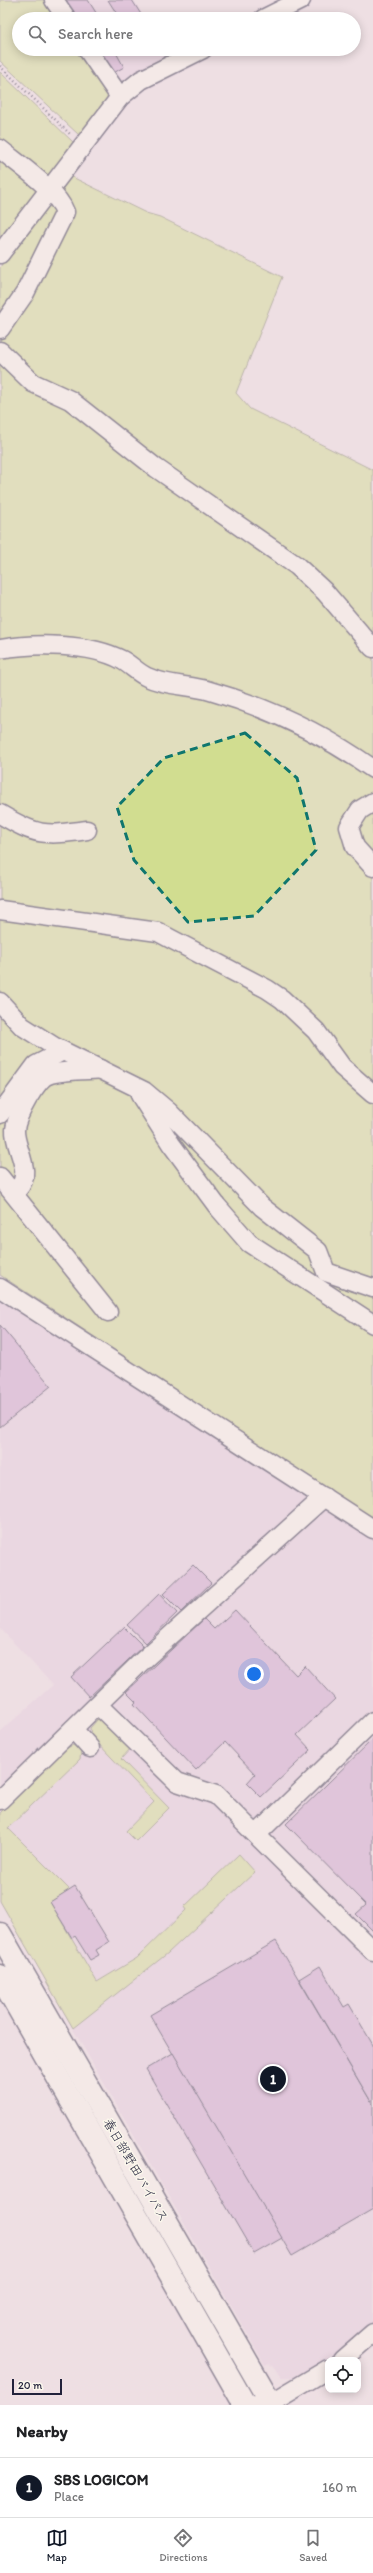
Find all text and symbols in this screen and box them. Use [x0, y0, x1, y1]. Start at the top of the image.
search box [12, 12, 361, 56]
icon: search [26, 23, 48, 45]
text: Search here [58, 25, 133, 43]
your location [244, 1664, 264, 1684]
pin: 1 [260, 2064, 286, 2094]
street label: 春日部野田バイパス [100, 2116, 172, 2224]
map controls [325, 2357, 361, 2393]
button: locate [325, 2357, 361, 2393]
scale bar [12, 2377, 62, 2396]
text: 20 m [18, 2379, 42, 2392]
text: Nearby [16, 2421, 68, 2441]
text: SBS LOGICOM [54, 2471, 148, 2489]
text: 1 [26, 2480, 32, 2495]
text: 160 m [322, 2480, 357, 2495]
text: Place [54, 2489, 84, 2504]
tab: Map [46, 2527, 68, 2564]
tab: Directions [159, 2527, 208, 2564]
tab: Saved [299, 2527, 327, 2564]

